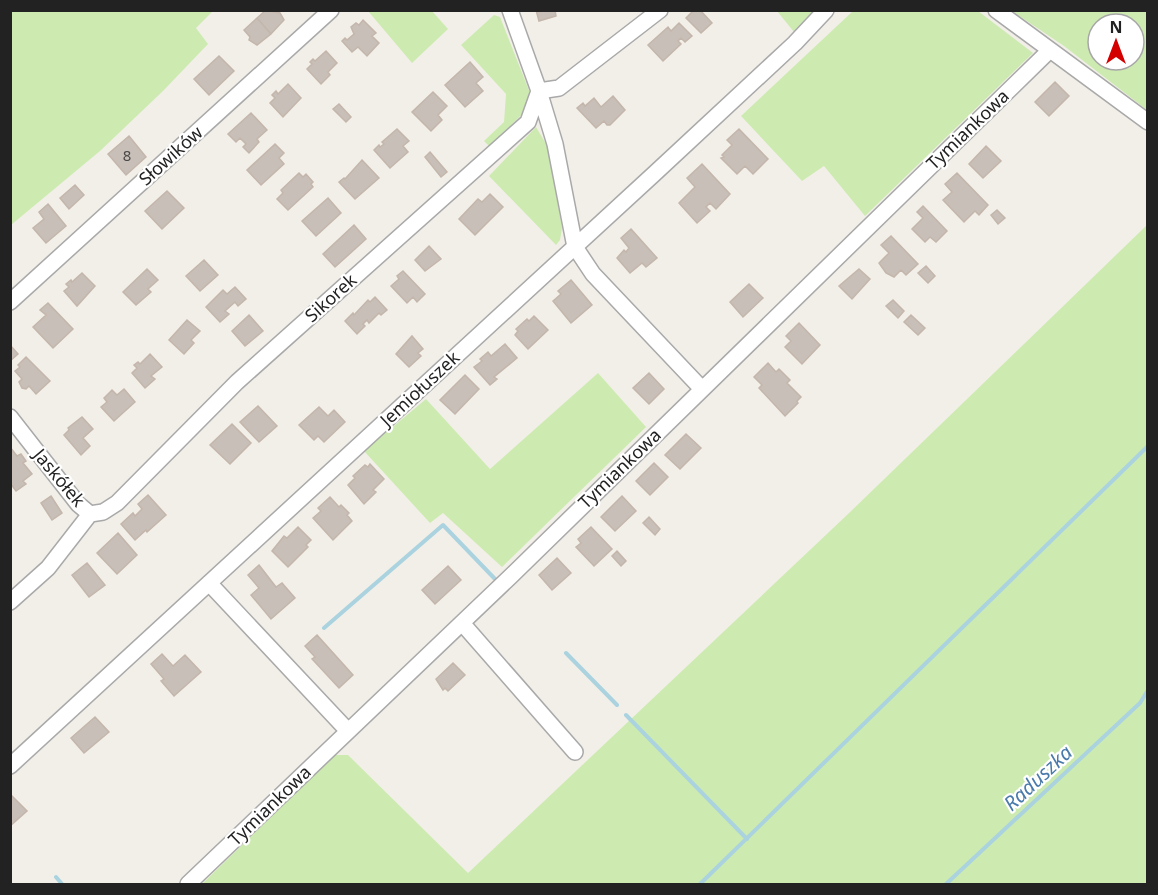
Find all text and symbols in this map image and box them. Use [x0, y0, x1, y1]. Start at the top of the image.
north arrow [1086, 12, 1146, 72]
text: N [1109, 16, 1123, 38]
street label: Tymiankowa [921, 84, 1014, 175]
street label: Słowików [133, 120, 207, 190]
house number: 8 [123, 145, 131, 165]
street label: Sikorek [299, 267, 362, 327]
street label: Jemiołuszek [373, 345, 464, 433]
street label: Tymiankowa [573, 423, 666, 514]
street label: Jaskółek [27, 442, 91, 512]
water label: Raduszka [997, 739, 1078, 816]
street label: Tymiankowa [223, 760, 316, 851]

